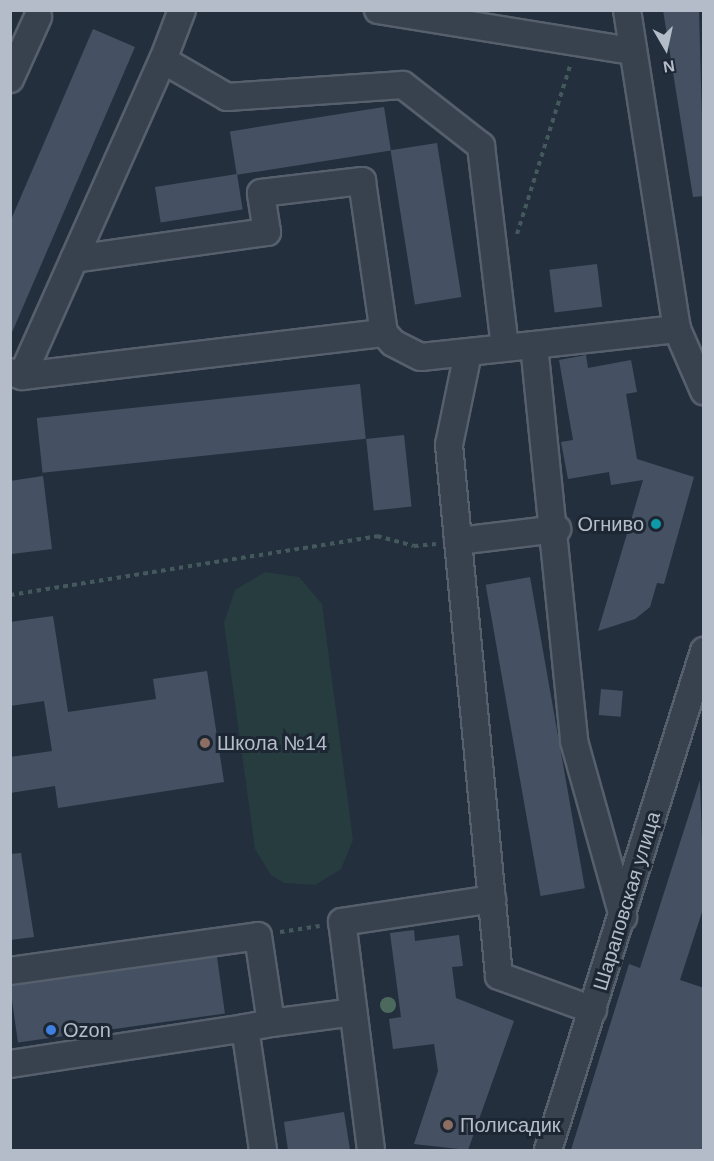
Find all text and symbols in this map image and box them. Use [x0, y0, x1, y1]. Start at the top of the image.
north arrow [636, 18, 696, 78]
text: N [662, 57, 676, 76]
place label: Огниво [577, 512, 644, 536]
marker: Огниво [649, 517, 663, 531]
place label: Школа №14 [217, 731, 327, 755]
marker: Школа №14 [198, 736, 212, 750]
street label: Шараповская улица [588, 809, 666, 993]
place label: Ozon [63, 1018, 111, 1042]
marker: Ozon [44, 1023, 58, 1037]
place label: Полисадик [460, 1113, 561, 1137]
marker: Полисадик [441, 1118, 455, 1132]

